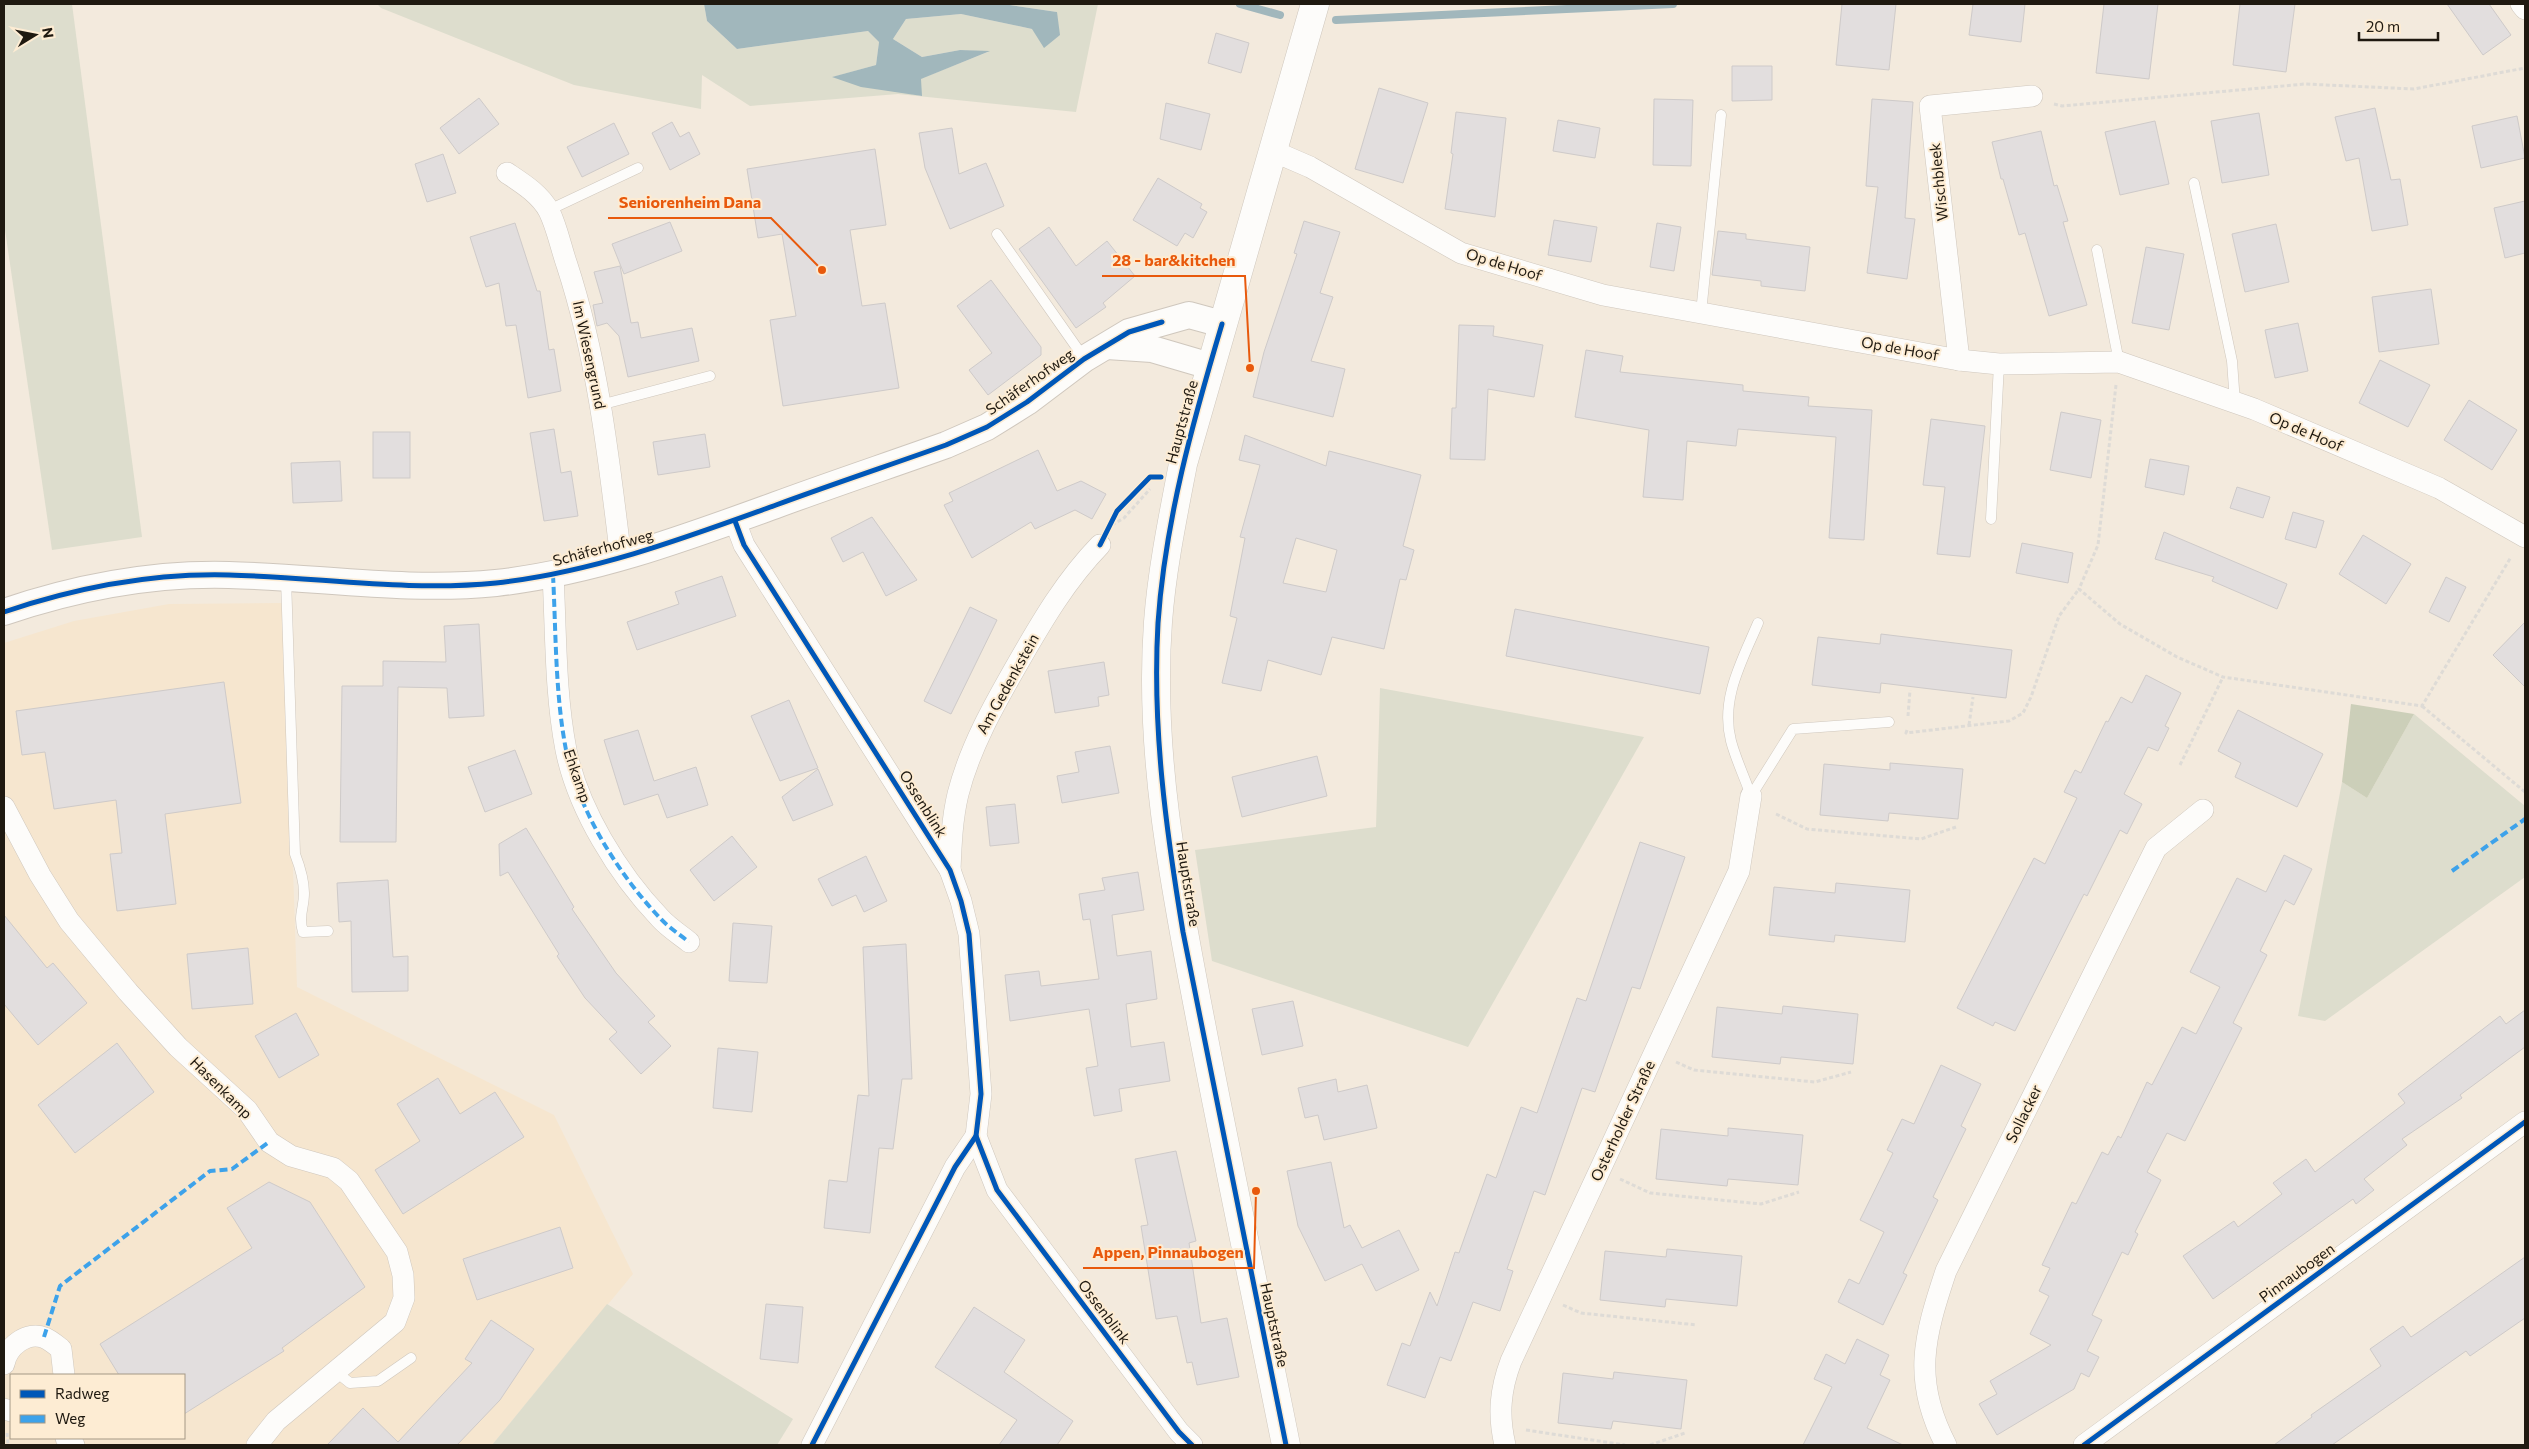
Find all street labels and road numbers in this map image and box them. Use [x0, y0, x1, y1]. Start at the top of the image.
street label: Wischbleek [1925, 142, 1951, 222]
street label: Op de Hoof [1464, 244, 1544, 284]
street label: Im Wiesengrund [570, 299, 610, 411]
street label: Op de Hoof [1860, 332, 1940, 364]
street label: Schäferhofweg [982, 344, 1077, 418]
street label: Hauptstraße [1161, 378, 1201, 466]
street label: Op de Hoof [2267, 407, 2346, 455]
street label: Schäferhofweg [551, 525, 655, 569]
street label: Am Gedenkstein [972, 630, 1042, 737]
street label: Ehkamp [560, 747, 596, 805]
street label: Ossenblink [896, 767, 952, 840]
street label: Hauptstraße [1173, 840, 1205, 928]
street label: Hasenkamp [187, 1053, 257, 1122]
street label: Osterholder Straße [1586, 1057, 1658, 1184]
street label: Sollacker [2001, 1082, 2045, 1146]
street label: Pinnaubogen [2255, 1239, 2338, 1306]
street label: Ossenblink [1075, 1276, 1135, 1347]
street label: Hauptstraße [1257, 1281, 1293, 1369]

